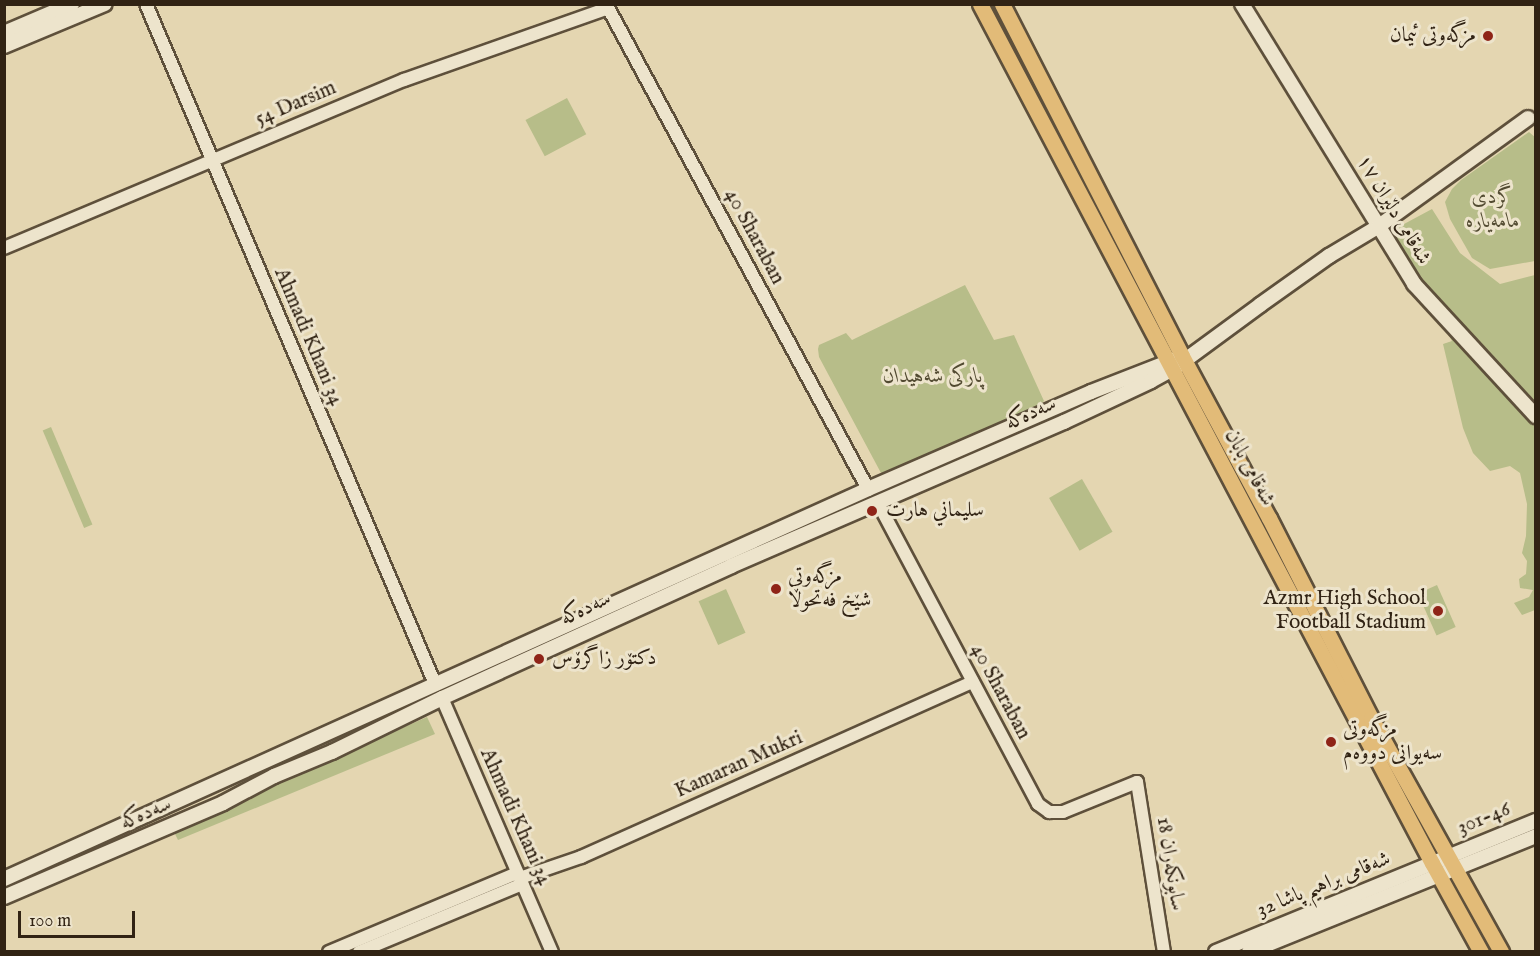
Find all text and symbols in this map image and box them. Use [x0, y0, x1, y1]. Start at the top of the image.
place label: مزگەوتی ئیمان [1390, 23, 1476, 49]
marker: مزگەوتی ئیمان [1481, 29, 1495, 43]
street label: 54 Darsim [252, 76, 340, 132]
street label: شەقامی دلێران ١٧ [1350, 150, 1436, 270]
street label: 40 Sharaban [718, 185, 790, 289]
park label: گردی مامەیارە [1466, 185, 1520, 235]
street label: Ahmadi Khani 34 [268, 264, 348, 410]
park label: پارکی شەهیدان [883, 364, 983, 390]
street label: سەدەکە [1002, 392, 1060, 436]
street label: شەقامی بابان [1218, 425, 1280, 511]
place label: سليماني هارت [886, 498, 984, 524]
marker: سليماني هارت [863, 502, 881, 520]
place label: مزگەوتی شێخ فەتحوڵا [788, 564, 871, 614]
marker: مزگەوتی شێخ فەتحوڵا [769, 582, 783, 596]
street label: سەدەکە [557, 586, 615, 632]
place label: Azmr High School Football Stadium [1264, 586, 1426, 636]
marker: Azmr High School Football Stadium [1431, 604, 1445, 618]
street label: 40 Sharaban [964, 640, 1036, 744]
place label: دکتۆر زاگرۆس [552, 646, 656, 672]
marker: دکتۆر زاگرۆس [530, 650, 548, 668]
place label: مزگەوتی سەیوانی دووەم [1343, 717, 1442, 767]
street label: Kamaran Mukri [671, 726, 807, 804]
marker: مزگەوتی سەیوانی دووەم [1324, 735, 1338, 749]
street label: Ahmadi Khani 34 [474, 745, 556, 889]
street label: سەدەکە [117, 792, 175, 836]
street label: 301-46 [1454, 797, 1514, 841]
street label: 18 سابونکەران [1150, 815, 1190, 913]
street label: شەقامی براهیم پاشا 32 [1254, 847, 1394, 923]
scale bar [21, 899, 138, 937]
text: 100 m [29, 910, 71, 933]

